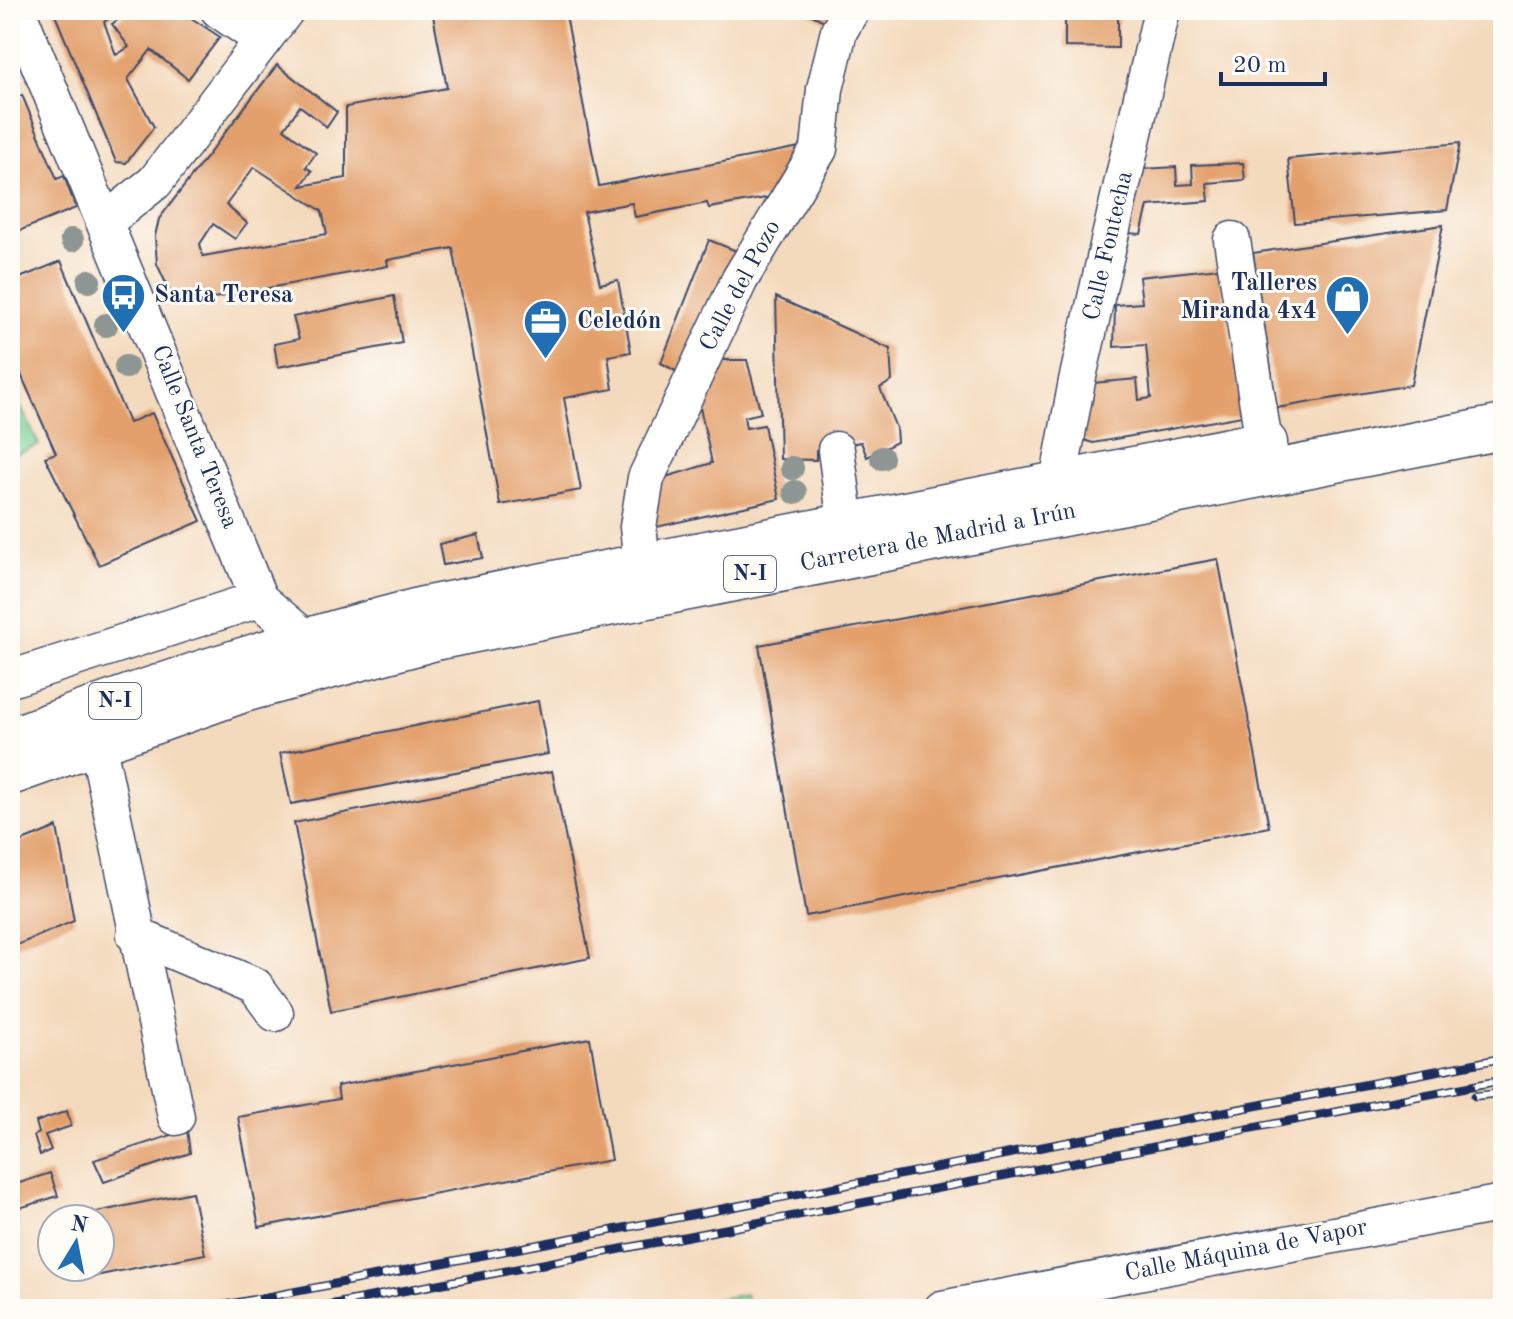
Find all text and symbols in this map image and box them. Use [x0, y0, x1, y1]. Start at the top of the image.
scale bar [1221, 36, 1325, 86]
text: 20 m [1233, 54, 1287, 78]
street label: Calle Fontecha [1080, 169, 1138, 323]
street label: Calle del Pozo [696, 216, 786, 356]
bus stop icon: Santa Teresa [99, 272, 147, 335]
place label: Talleres Miranda 4x4 [1180, 272, 1317, 324]
shop icon: Talleres Miranda 4x4 [1324, 274, 1372, 337]
place label: Santa Teresa [154, 284, 293, 308]
office icon: Celedón [522, 298, 570, 361]
place label: Celedón [577, 310, 661, 334]
street label: Calle Santa Teresa [146, 342, 242, 532]
street label: Carretera de Madrid a Irún [798, 499, 1078, 577]
road number: N-I [724, 556, 776, 592]
road number: N-I [89, 683, 141, 719]
north arrow [36, 1203, 116, 1283]
text: N [69, 1213, 89, 1238]
street label: Calle Máquina de Vapor [1123, 1216, 1369, 1286]

